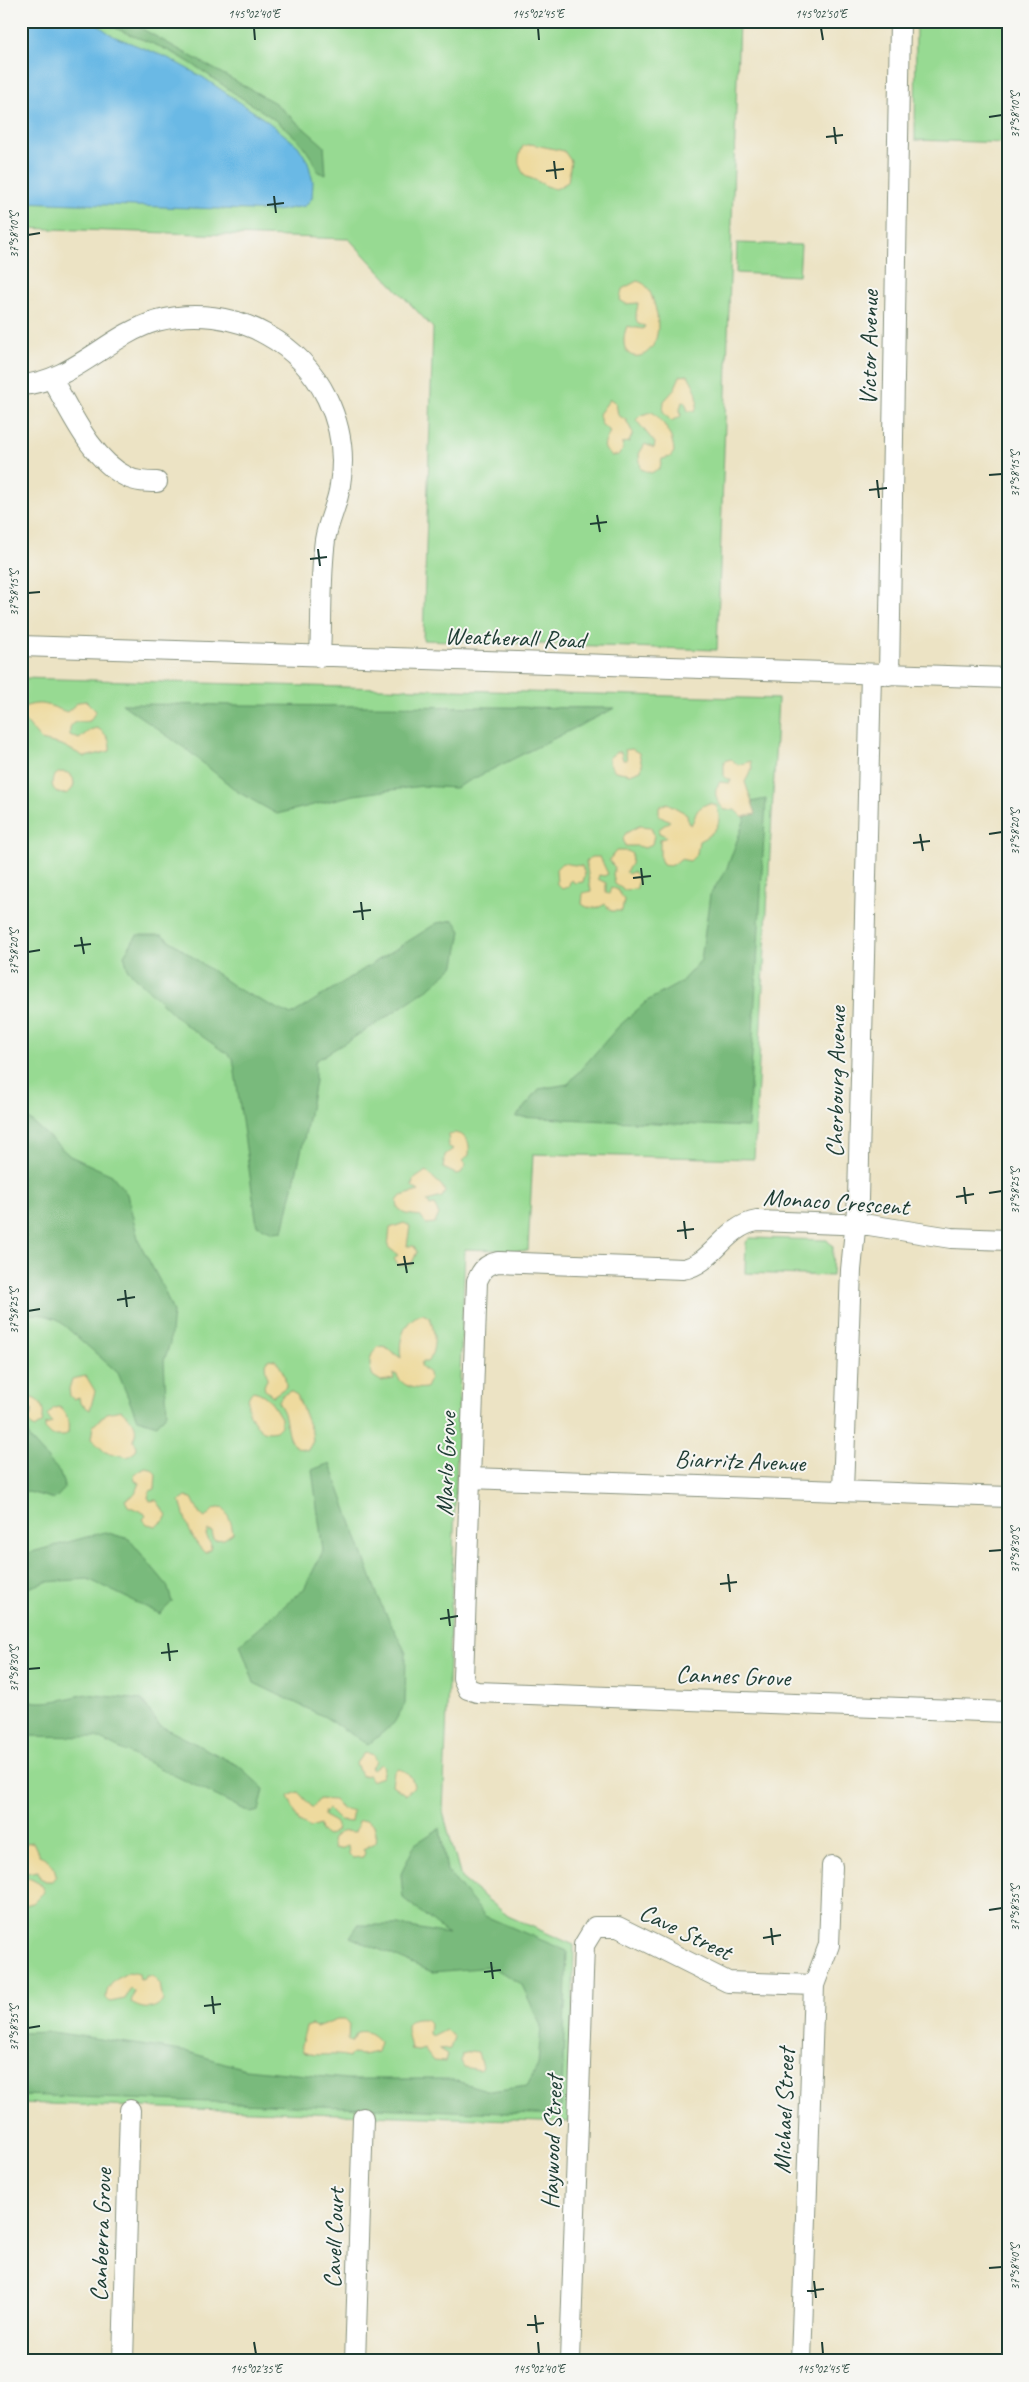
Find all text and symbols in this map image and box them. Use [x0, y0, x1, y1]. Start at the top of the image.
text: 145°02'40"E [228, 6, 282, 22]
text: 145°02'45"E [512, 6, 566, 22]
text: 145°02'50"E [795, 6, 849, 22]
text: 37°58'10"S [1007, 90, 1023, 138]
text: 37°58'10"S [6, 210, 22, 258]
street label: Victor Avenue [852, 288, 886, 406]
text: 37°58'15"S [1007, 449, 1023, 497]
text: 37°58'15"S [6, 568, 22, 616]
street label: Weatherall Road [444, 620, 589, 657]
text: 37°58'20"S [1007, 807, 1023, 855]
text: 37°58'20"S [6, 927, 22, 975]
street label: Cherbourg Avenue [819, 1004, 853, 1158]
text: 37°58'25"S [1007, 1166, 1023, 1214]
street label: Monaco Crescent [762, 1181, 912, 1223]
text: 37°58'25"S [6, 1286, 22, 1334]
street label: Marlo Grove [428, 1410, 464, 1516]
street label: Biarritz Avenue [674, 1443, 808, 1479]
text: 37°58'30"S [1007, 1525, 1023, 1573]
text: 37°58'30"S [6, 1644, 22, 1692]
street label: Cannes Grove [675, 1658, 793, 1694]
text: 37°58'35"S [1007, 1883, 1023, 1931]
street label: Cave Street [634, 1896, 739, 1969]
text: 37°58'35"S [6, 2003, 22, 2051]
street label: Michael Street [766, 2044, 802, 2175]
street label: Haywood Street [534, 2071, 570, 2210]
street label: Canberra Grove [83, 2166, 119, 2302]
street label: Cavell Court [316, 2185, 352, 2289]
text: 37°58'40"S [1007, 2242, 1023, 2290]
text: 145°02'35"E [230, 2361, 284, 2377]
text: 145°02'40"E [513, 2361, 567, 2377]
text: 145°02'45"E [797, 2361, 851, 2377]

